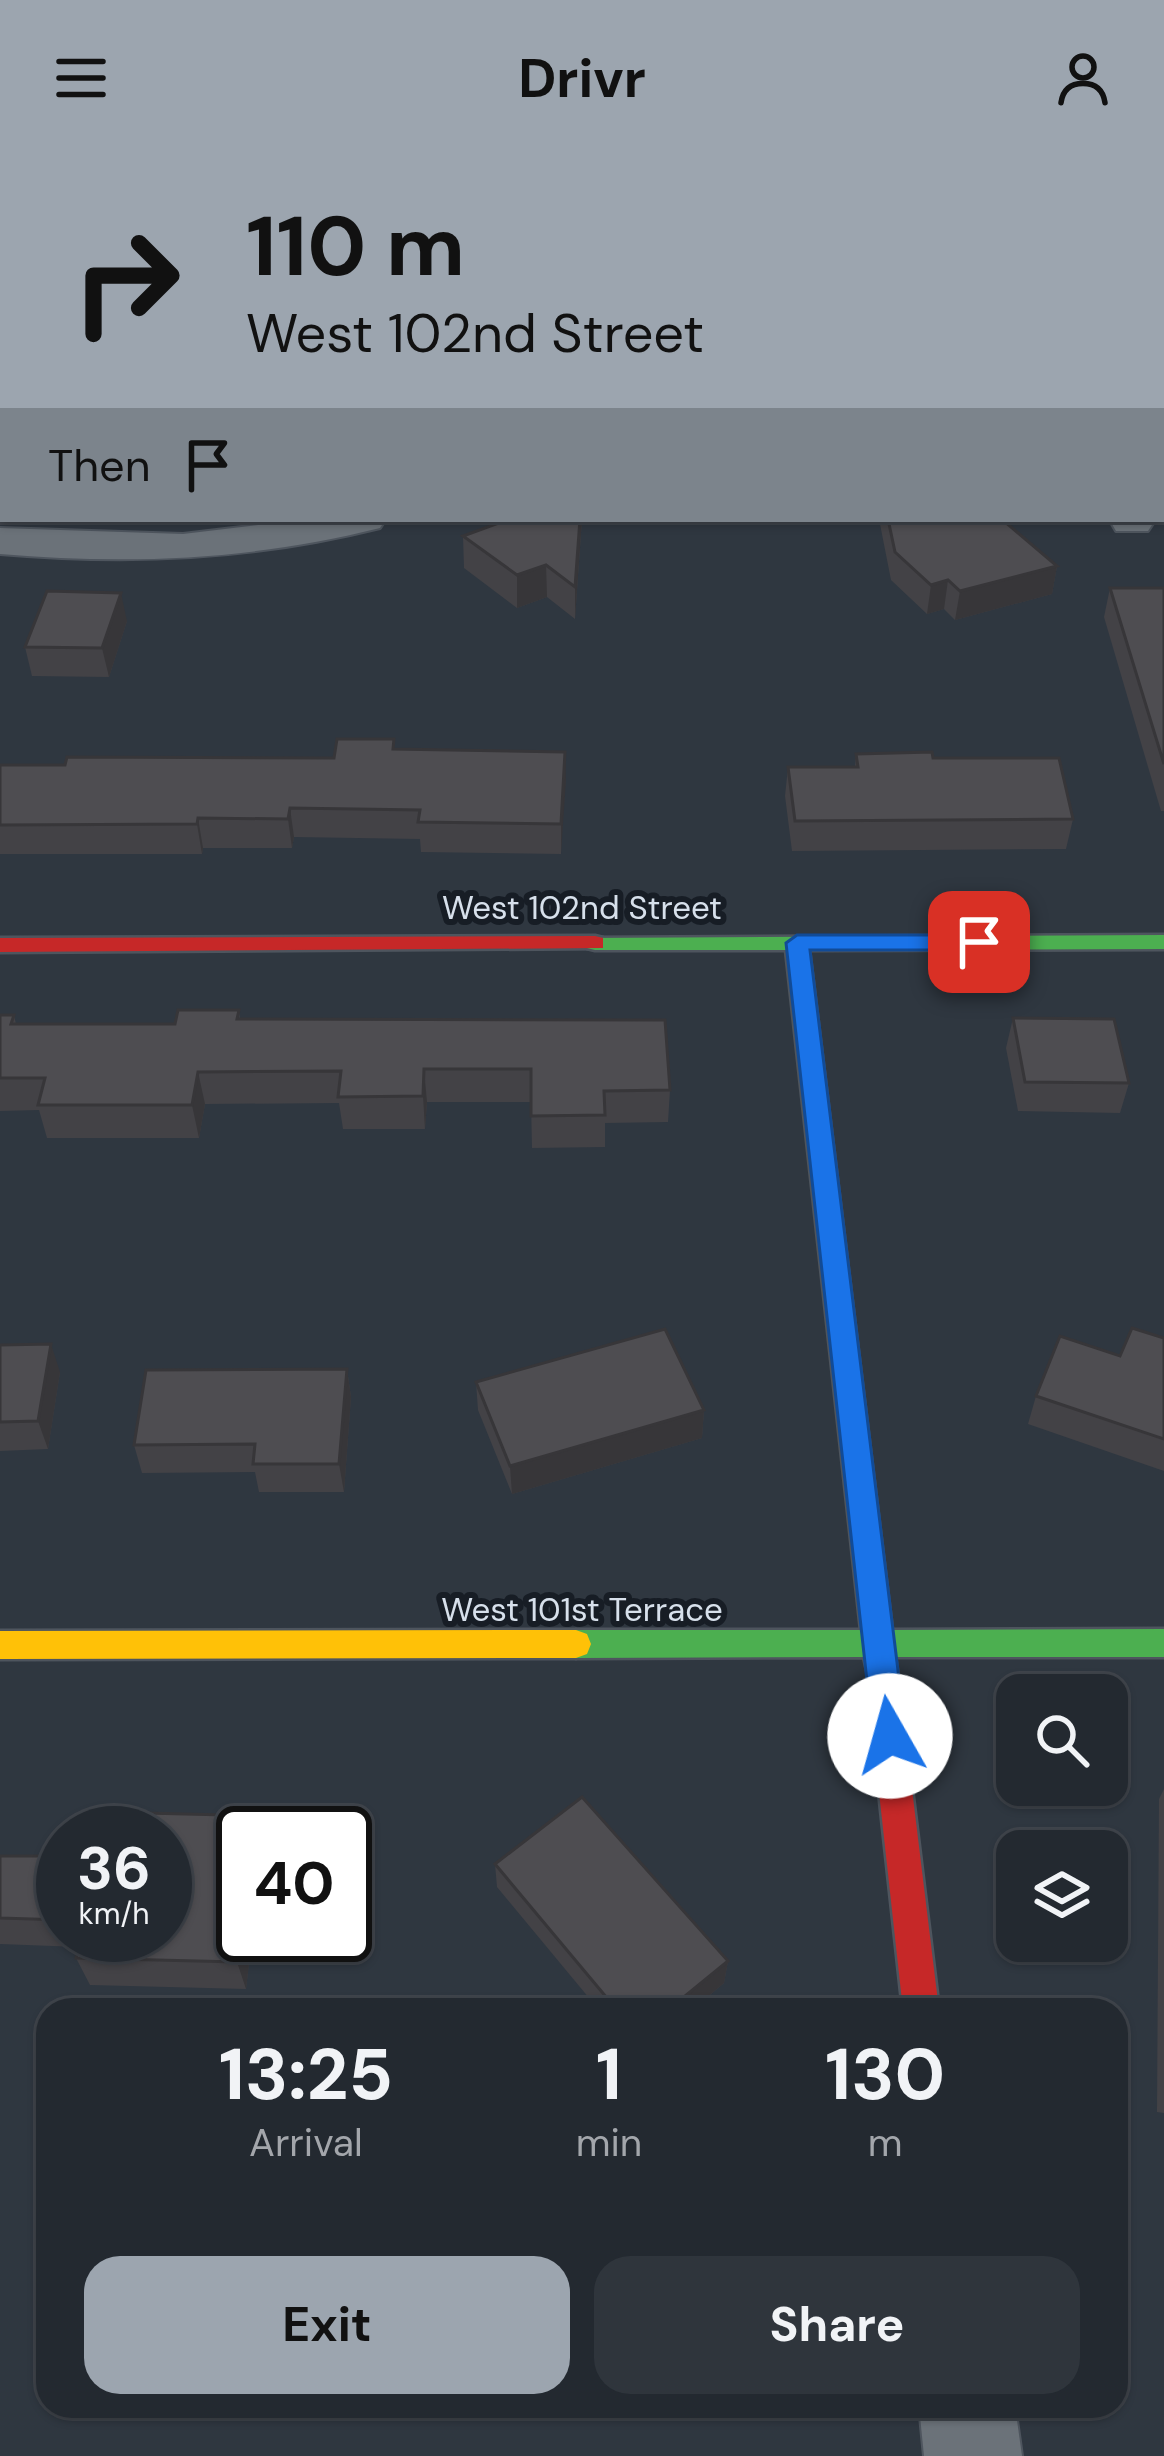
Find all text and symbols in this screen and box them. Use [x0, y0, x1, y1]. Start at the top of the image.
text: Drivr [518, 43, 646, 114]
icon: menu [48, 45, 114, 111]
icon: person [1050, 45, 1116, 111]
text: 110 m [246, 192, 465, 301]
icon: right [48, 204, 204, 360]
text: West 102nd Street [246, 298, 704, 369]
icon: arrive [175, 432, 241, 498]
text: Then [48, 436, 151, 495]
street label: West 102nd Street [442, 886, 722, 929]
pin [928, 891, 1030, 993]
icon: arrive [946, 909, 1012, 975]
street label: West 101st Terrace [441, 1588, 723, 1631]
position arrow [827, 1673, 953, 1799]
map controls [996, 1674, 1128, 1962]
button: search [996, 1674, 1128, 1806]
speed limit sign: 40 [216, 1806, 372, 1962]
text: 36 [77, 1829, 151, 1908]
button: layers [996, 1830, 1128, 1962]
text: km/h [79, 1894, 149, 1933]
text: 13:25 [219, 2028, 393, 2121]
text: 1 [596, 2028, 622, 2121]
text: 130 [825, 2028, 945, 2121]
text: Arrival [249, 2117, 363, 2168]
text: min [576, 2117, 642, 2168]
text: m [868, 2117, 902, 2168]
button: Exit [84, 2256, 570, 2394]
button: Share [594, 2256, 1080, 2394]

